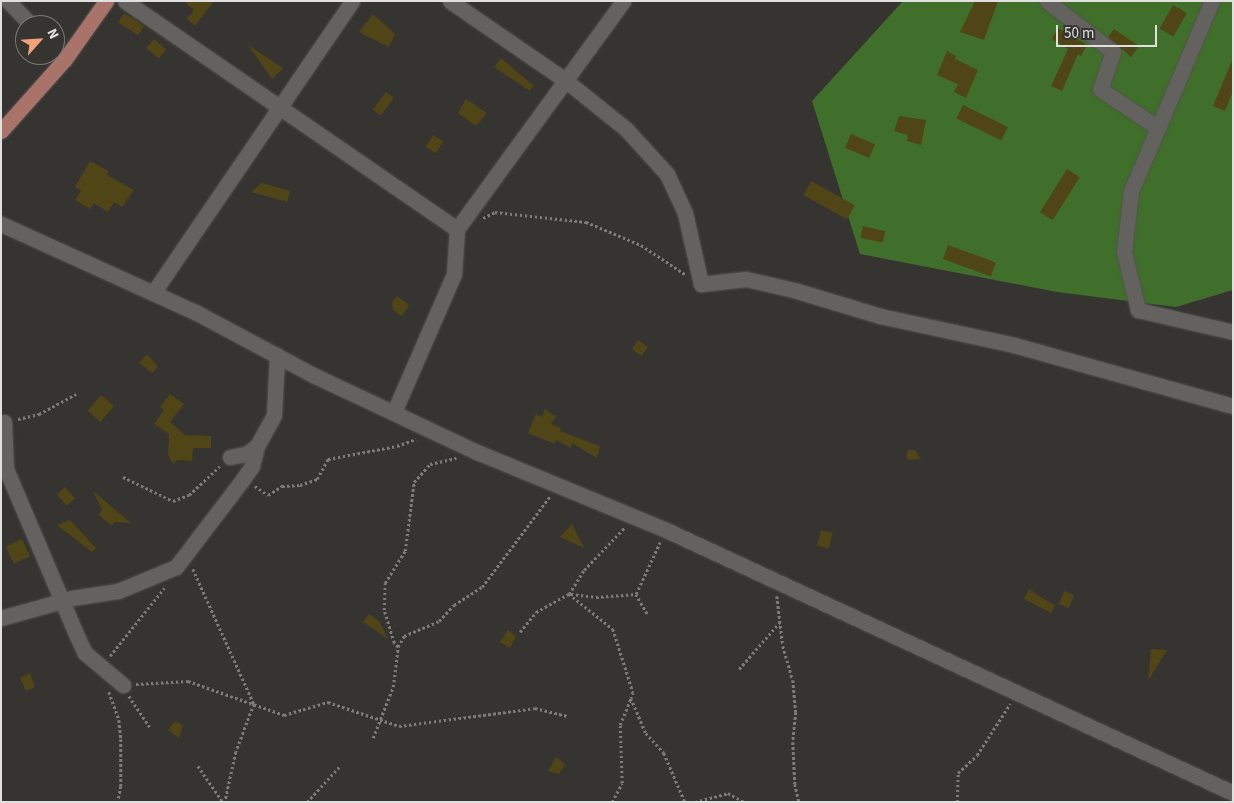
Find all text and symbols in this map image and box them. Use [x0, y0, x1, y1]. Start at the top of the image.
north arrow [15, 15, 65, 65]
scale bar [1059, 15, 1160, 47]
text: 50 m [1064, 23, 1094, 44]
text: N [42, 25, 64, 42]

